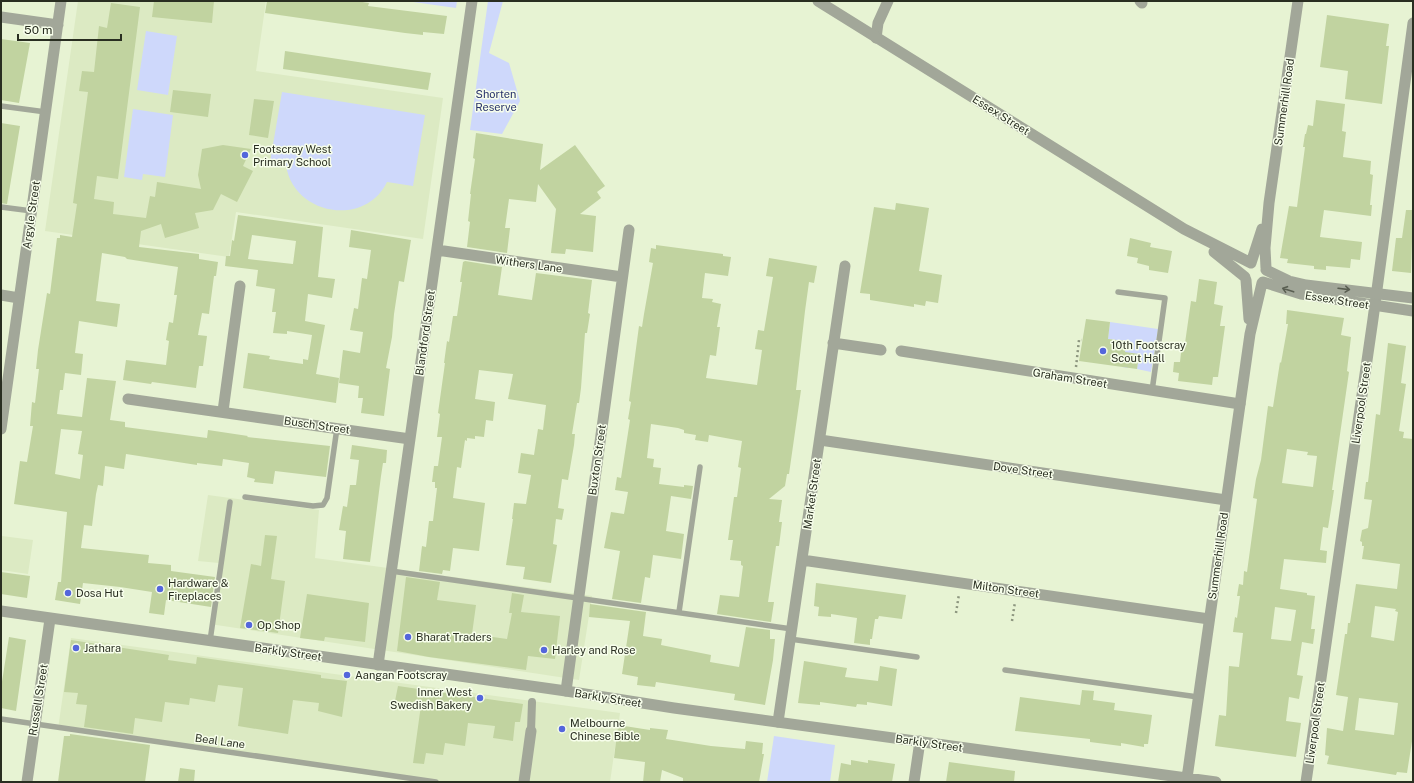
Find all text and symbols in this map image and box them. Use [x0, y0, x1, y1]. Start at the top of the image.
scale bar [18, 16, 121, 42]
text: 50 m [24, 23, 52, 37]
street label: Summerhill Road [1272, 58, 1296, 146]
park label: Shorten Reserve [475, 88, 517, 113]
street label: Essex Street [970, 93, 1032, 137]
place label: Footscray West Primary School [253, 143, 331, 168]
marker: Footscray West Primary School [240, 150, 250, 160]
street label: Argyle Street [20, 180, 42, 250]
street label: Withers Lane [495, 253, 563, 275]
one-way arrow [1282, 286, 1295, 293]
one-way arrow [1337, 286, 1350, 293]
street label: Essex Street [1304, 289, 1370, 311]
street label: Blandford Street [413, 290, 437, 376]
place label: 10th Footscray Scout Hall [1111, 339, 1186, 364]
marker: 10th Footscray Scout Hall [1098, 346, 1108, 356]
street label: Liverpool Street [1349, 361, 1373, 445]
street label: Graham Street [1032, 366, 1108, 390]
street label: Busch Street [283, 414, 351, 436]
street label: Buxton Street [586, 424, 608, 496]
street label: Market Street [801, 458, 823, 530]
street label: Dove Street [992, 460, 1054, 480]
street label: Summerhill Road [1206, 512, 1230, 600]
place label: Hardware & Fireplaces [168, 577, 229, 602]
street label: Milton Street [972, 578, 1040, 600]
marker: Hardware & Fireplaces [155, 584, 165, 594]
place label: Dosa Hut [76, 587, 123, 599]
marker: Dosa Hut [63, 588, 73, 598]
place label: Op Shop [257, 619, 301, 631]
marker: Op Shop [244, 620, 254, 630]
place label: Bharat Traders [416, 631, 492, 643]
marker: Bharat Traders [403, 632, 413, 642]
street label: Barkly Street [254, 641, 322, 663]
place label: Jathara [84, 642, 121, 654]
marker: Jathara [71, 643, 81, 653]
place label: Harley and Rose [552, 644, 635, 656]
marker: Harley and Rose [539, 645, 549, 655]
street label: Russell Street [26, 663, 50, 737]
place label: Aangan Footscray [355, 669, 447, 681]
marker: Aangan Footscray [342, 670, 352, 680]
street label: Liverpool Street [1303, 681, 1327, 765]
place label: Inner West Swedish Bakery [390, 686, 472, 711]
street label: Barkly Street [574, 687, 642, 709]
marker: Inner West Swedish Bakery [475, 693, 485, 703]
place label: Melbourne Chinese Bible [570, 717, 640, 742]
marker: Melbourne Chinese Bible [557, 724, 567, 734]
street label: Beal Lane [194, 732, 246, 750]
street label: Barkly Street [895, 732, 963, 754]

